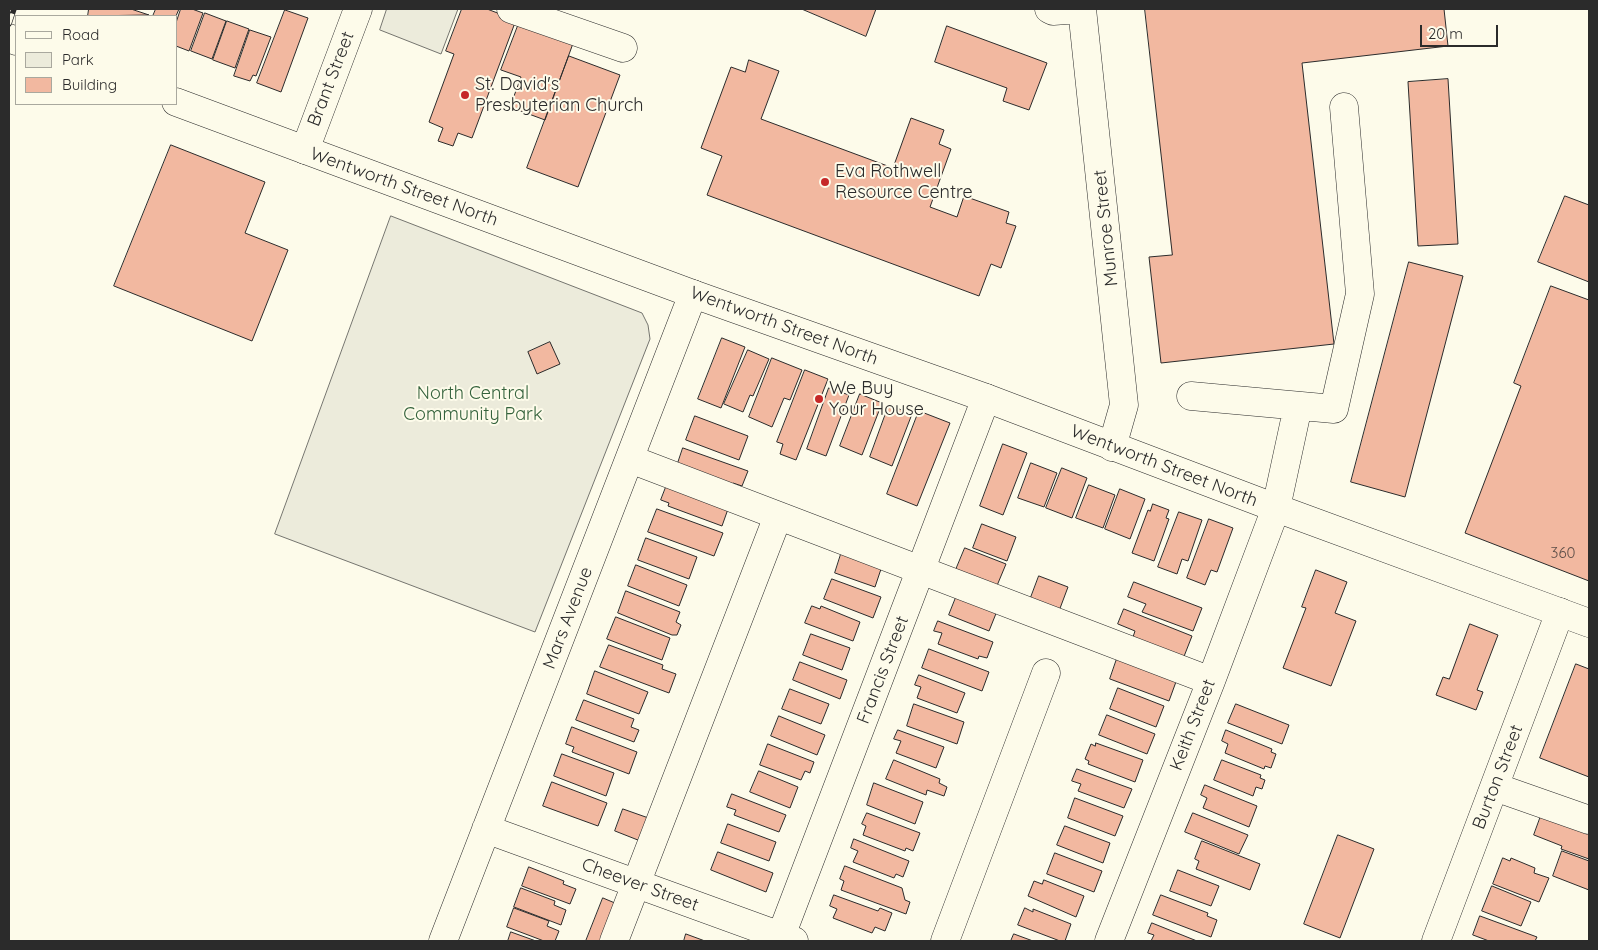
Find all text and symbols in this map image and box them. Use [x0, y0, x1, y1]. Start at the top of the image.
legend [15, 15, 178, 105]
scale bar [1423, 15, 1500, 47]
text: 20 m [1428, 24, 1463, 43]
text: Road [62, 25, 99, 44]
street label: Brant Street [303, 28, 359, 130]
text: Park [62, 50, 94, 69]
place label: St. David's Presbyterian Church [475, 74, 643, 116]
text: Building [62, 75, 117, 94]
marker: St. David's Presbyterian Church [459, 89, 471, 101]
street label: Wentworth Street North [307, 143, 501, 231]
place label: Eva Rothwell Resource Centre [835, 161, 973, 203]
street label: Munroe Street [1089, 169, 1123, 287]
marker: Eva Rothwell Resource Centre [819, 176, 831, 188]
street label: Wentworth Street North [687, 282, 881, 370]
place label: We Buy Your House [829, 378, 924, 420]
park label: North Central Community Park [403, 383, 543, 426]
marker: We Buy Your House [813, 393, 825, 405]
street label: Wentworth Street North [1068, 420, 1260, 512]
house number: 360 [1551, 544, 1575, 562]
street label: Mars Avenue [539, 564, 597, 672]
street label: Francis Street [853, 613, 913, 727]
street label: Keith Street [1166, 676, 1220, 774]
street label: Burton Street [1468, 722, 1528, 832]
street label: Cheever Street [579, 854, 701, 916]

